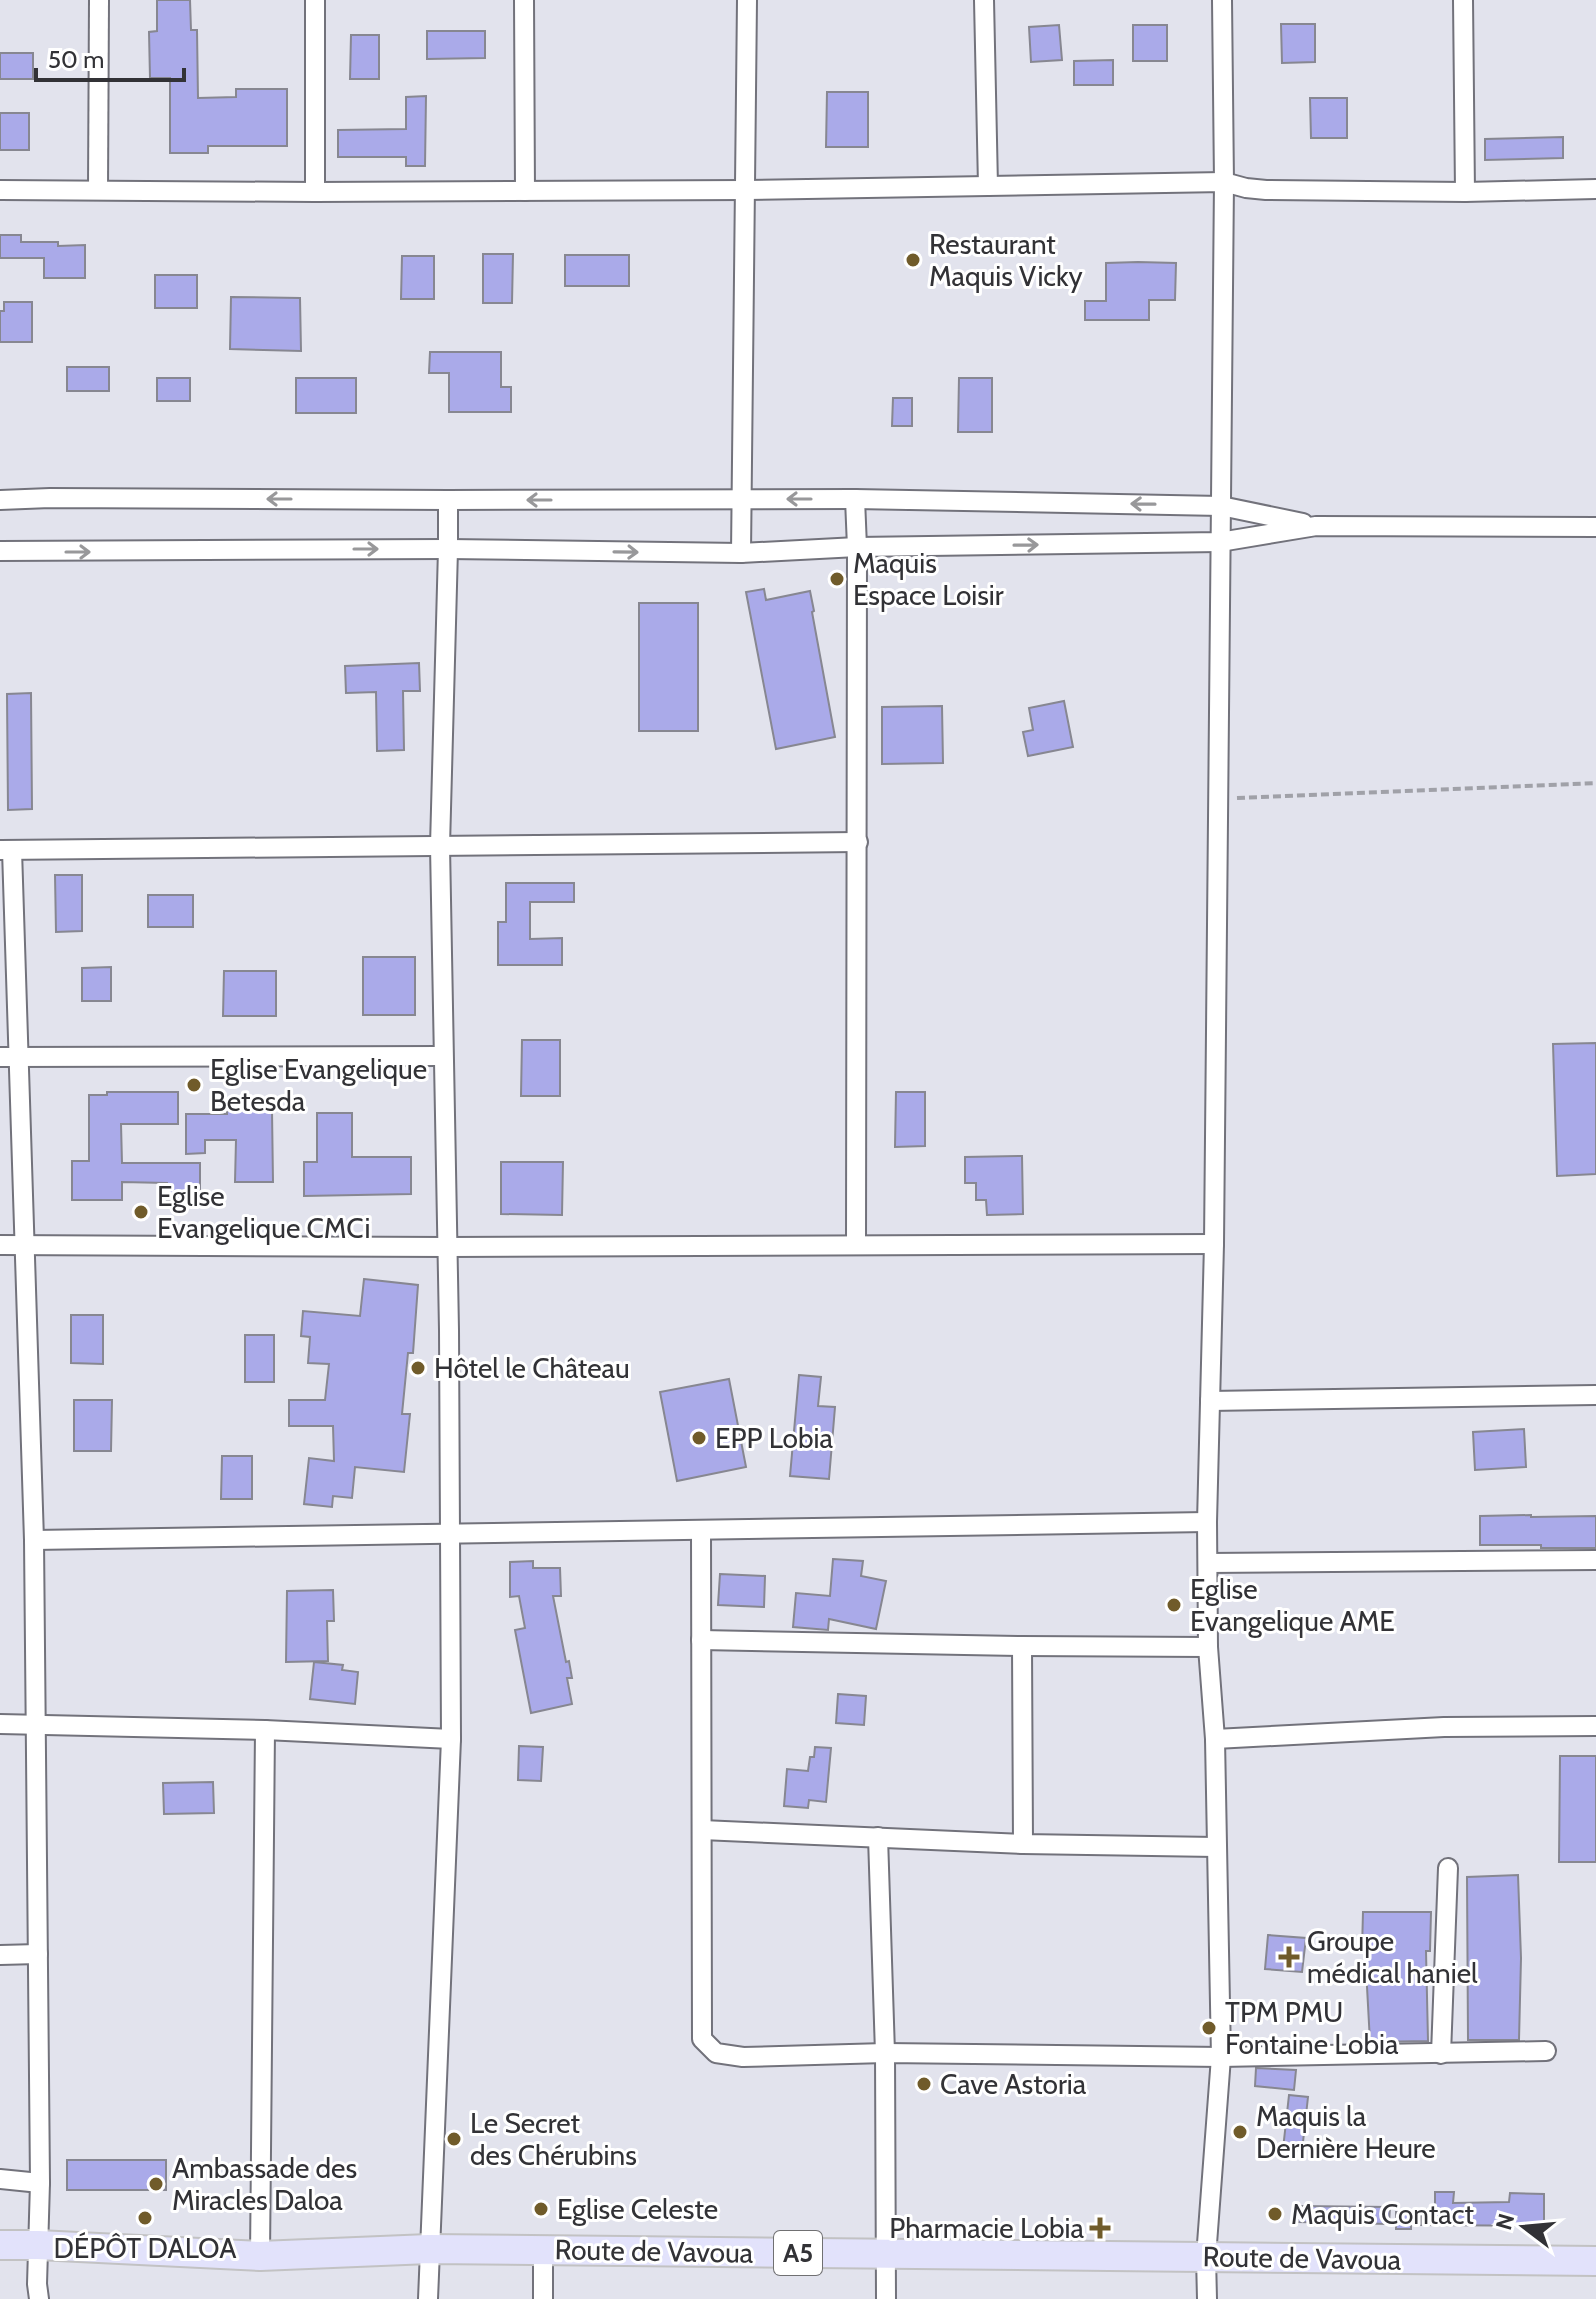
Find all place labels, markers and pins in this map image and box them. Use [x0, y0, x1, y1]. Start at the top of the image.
place label: Restaurant Maquis Vicky [929, 227, 1083, 293]
marker: Restaurant Maquis Vicky [904, 251, 922, 269]
place label: Maquis Espace Loisir [853, 546, 1004, 612]
marker: Maquis Espace Loisir [828, 570, 846, 588]
place label: Eglise Evangelique Betesda [210, 1052, 427, 1118]
marker: Eglise Evangelique Betesda [185, 1076, 203, 1094]
place label: Eglise Evangelique CMCi [157, 1179, 370, 1245]
marker: Eglise Evangelique CMCi [132, 1203, 150, 1221]
place label: Hôtel le Château [434, 1351, 630, 1385]
marker: Hôtel le Château [409, 1359, 427, 1377]
place label: EPP Lobia [715, 1421, 833, 1455]
marker: EPP Lobia [690, 1429, 708, 1447]
place label: Eglise Evangelique AME [1190, 1572, 1395, 1638]
marker: Eglise Evangelique AME [1165, 1596, 1183, 1614]
place label: Groupe médical haniel [1307, 1924, 1478, 1990]
marker: Groupe médical haniel [1278, 1946, 1300, 1968]
place label: TPM PMU Fontaine Lobia [1225, 1995, 1399, 2061]
marker: TPM PMU Fontaine Lobia [1200, 2019, 1218, 2037]
place label: Cave Astoria [940, 2067, 1087, 2101]
marker: Cave Astoria [915, 2075, 933, 2093]
place label: Maquis la Dernière Heure [1256, 2099, 1436, 2165]
place label: Le Secret des Chérubins [470, 2106, 637, 2172]
marker: Maquis la Dernière Heure [1231, 2123, 1249, 2141]
marker: Le Secret des Chérubins [445, 2130, 463, 2148]
place label: Ambassade des Miracles Daloa [172, 2151, 357, 2217]
marker: Ambassade des Miracles Daloa [147, 2175, 165, 2193]
place label: Eglise Celeste [557, 2192, 718, 2226]
place label: Maquis Contact [1291, 2197, 1474, 2231]
marker: Eglise Celeste [532, 2200, 550, 2218]
marker: Maquis Contact [1266, 2205, 1284, 2223]
marker: DÉPÔT DALOA [136, 2209, 154, 2227]
place label: Pharmacie Lobia [889, 2211, 1085, 2245]
marker: Pharmacie Lobia [1091, 2219, 1109, 2237]
place label: DÉPÔT DALOA [53, 2231, 237, 2265]

